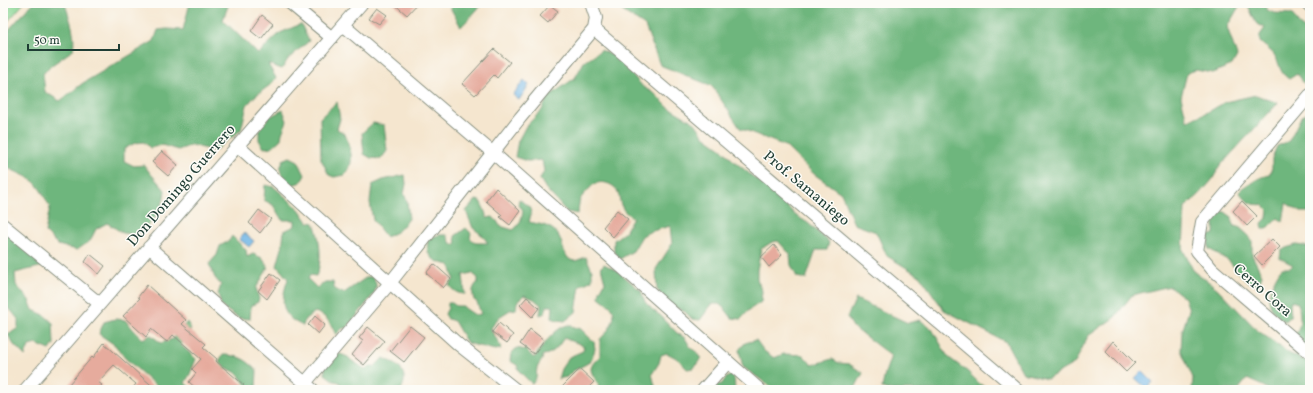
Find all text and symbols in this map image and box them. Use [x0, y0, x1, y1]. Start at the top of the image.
scale bar [28, 26, 119, 52]
text: 50 m [34, 33, 60, 49]
street label: Don Domingo Guerrero [123, 120, 241, 252]
street label: Prof. Samaniego [758, 146, 854, 232]
street label: Cerro Cora [1228, 259, 1296, 323]

